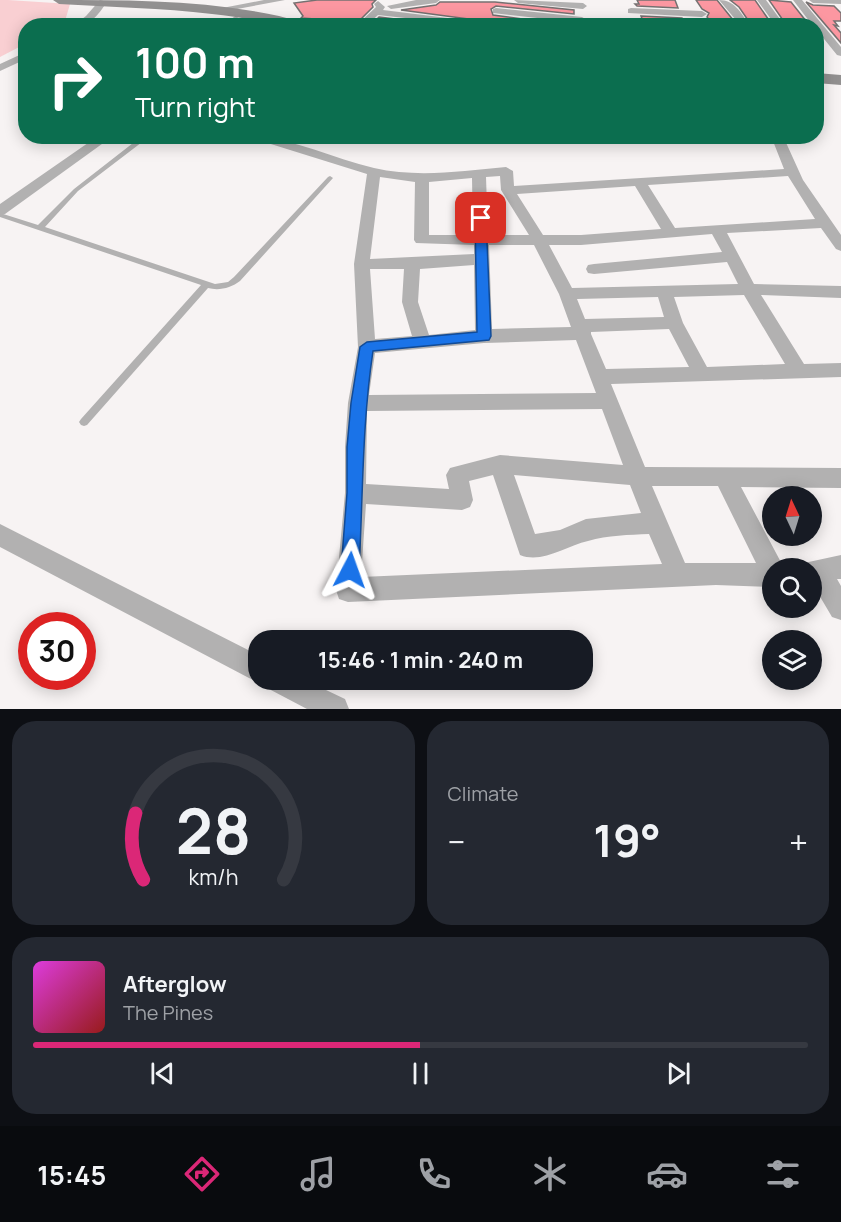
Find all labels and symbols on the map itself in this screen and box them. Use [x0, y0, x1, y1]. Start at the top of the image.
pin [455, 192, 506, 243]
north arrow [762, 486, 822, 546]
position arrow [318, 538, 382, 602]
speed limit sign: 30 [18, 612, 96, 690]

